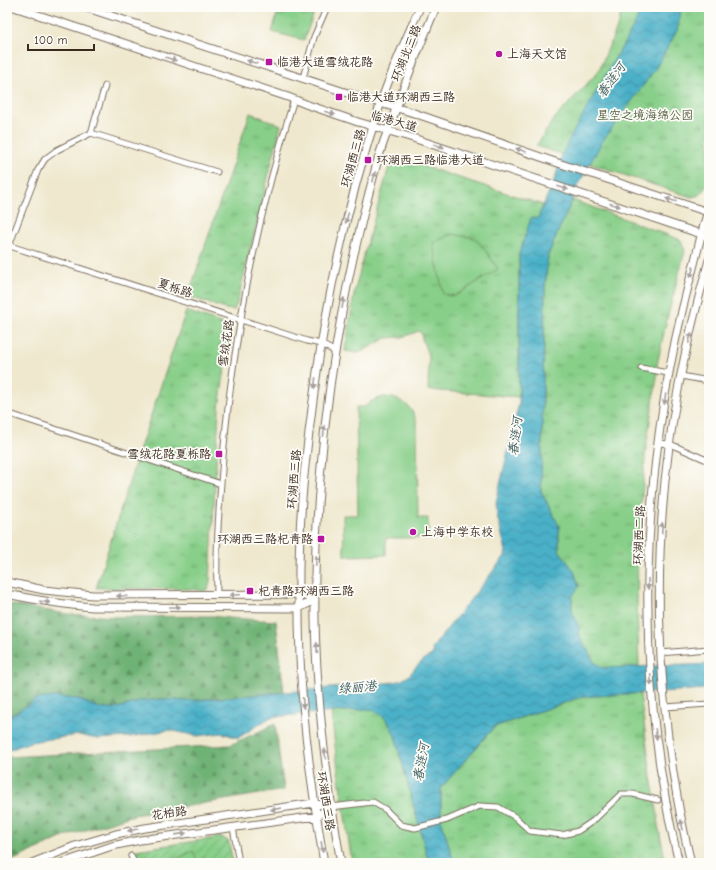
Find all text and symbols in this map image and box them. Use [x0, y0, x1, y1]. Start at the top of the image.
street label: 环湖北三路 [388, 23, 424, 83]
scale bar [28, 26, 94, 52]
text: 100 m [34, 33, 67, 47]
place label: 上海天文馆 [507, 47, 567, 61]
marker: 上海天文馆 [494, 49, 504, 59]
place label: 临港大道雪绒花路 [277, 55, 373, 69]
one-way arrow [165, 56, 177, 62]
marker: 临港大道雪绒花路 [264, 57, 274, 67]
water label: 春涟河 [593, 58, 630, 100]
one-way arrow [246, 59, 258, 65]
place label: 临港大道环湖西三路 [347, 90, 455, 104]
marker: 临港大道环湖西三路 [334, 92, 344, 102]
street label: 临港大道 [369, 108, 419, 134]
park label: 星空之境海绵公园 [597, 108, 693, 122]
one-way arrow [325, 110, 337, 116]
street label: 环湖西三路 [338, 127, 368, 189]
one-way arrow [433, 143, 445, 149]
one-way arrow [515, 147, 527, 153]
place label: 环湖西三路临港大道 [376, 153, 484, 167]
marker: 环湖西三路临港大道 [363, 155, 373, 165]
one-way arrow [371, 170, 377, 183]
one-way arrow [558, 185, 570, 191]
one-way arrow [664, 197, 676, 203]
one-way arrow [609, 202, 621, 208]
one-way arrow [344, 212, 350, 224]
one-way arrow [689, 266, 695, 278]
street label: 夏栎路 [156, 276, 194, 300]
one-way arrow [341, 297, 347, 309]
street label: 雪绒花路 [216, 318, 236, 368]
one-way arrow [687, 332, 693, 344]
one-way arrow [312, 376, 318, 389]
one-way arrow [662, 393, 668, 405]
water label: 春涟河 [505, 414, 525, 456]
one-way arrow [321, 425, 327, 438]
place label: 雪绒花路夏栎路 [127, 447, 211, 461]
street label: 环湖西三路 [284, 448, 304, 510]
marker: 雪绒花路夏栎路 [214, 449, 224, 459]
street label: 环湖西二路 [630, 505, 648, 565]
one-way arrow [658, 522, 665, 534]
place label: 上海中学东校 [421, 525, 493, 539]
marker: 上海中学东校 [408, 527, 418, 537]
place label: 环湖西三路杞青路 [217, 532, 313, 546]
marker: 环湖西三路杞青路 [316, 534, 326, 544]
one-way arrow [312, 555, 319, 567]
one-way arrow [645, 578, 651, 591]
place label: 杞青路环湖西三路 [258, 584, 354, 598]
marker: 杞青路环湖西三路 [245, 586, 255, 596]
one-way arrow [228, 592, 241, 598]
one-way arrow [115, 593, 128, 599]
one-way arrow [39, 599, 51, 605]
one-way arrow [169, 604, 182, 610]
one-way arrow [313, 642, 320, 654]
one-way arrow [647, 674, 654, 686]
water label: 绿丽港 [337, 678, 379, 696]
one-way arrow [300, 697, 306, 709]
one-way arrow [653, 728, 659, 740]
water label: 春涟河 [410, 740, 432, 783]
one-way arrow [321, 748, 328, 760]
street label: 环湖西三路 [314, 770, 338, 832]
street label: 花柏路 [150, 804, 188, 822]
one-way arrow [270, 806, 282, 812]
one-way arrow [679, 819, 685, 831]
one-way arrow [127, 828, 140, 834]
one-way arrow [175, 831, 187, 837]
one-way arrow [319, 841, 325, 853]

